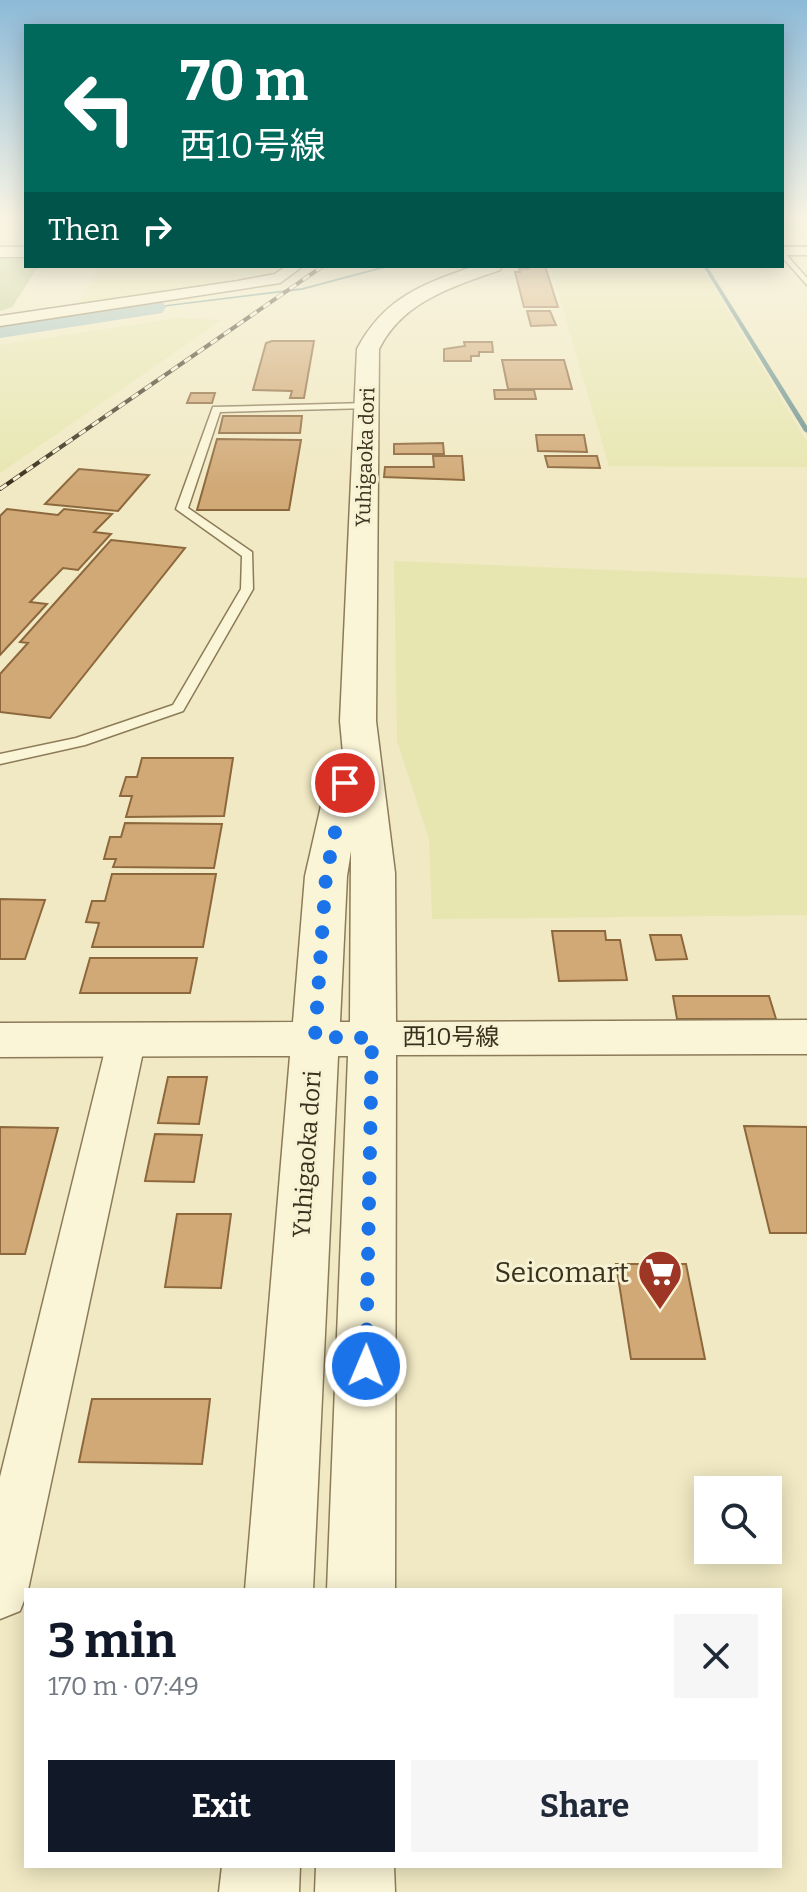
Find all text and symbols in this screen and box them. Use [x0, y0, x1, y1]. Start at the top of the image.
text: 70 m [180, 48, 308, 115]
icon: left [48, 56, 152, 160]
text: 西10号線 [180, 124, 326, 168]
icon: right [135, 208, 179, 252]
text: Then [48, 212, 119, 248]
street label: Yuhigaoka dori [351, 387, 379, 527]
pin [311, 749, 379, 817]
icon: arrive [323, 761, 367, 805]
street label: 西10号線 [402, 1023, 500, 1051]
street label: Yuhigaoka dori [287, 1069, 327, 1239]
supermarket icon: Seicomart [636, 1248, 684, 1311]
place label: Seicomart [494, 1256, 629, 1289]
position arrow [324, 1324, 408, 1408]
map controls [694, 1476, 782, 1564]
button: search [694, 1476, 782, 1564]
text: 3 min [48, 1612, 176, 1670]
button: close [674, 1614, 758, 1698]
text: 170 m · 07:49 [48, 1671, 199, 1702]
button: Exit [48, 1760, 395, 1852]
button: Share [411, 1760, 758, 1852]

